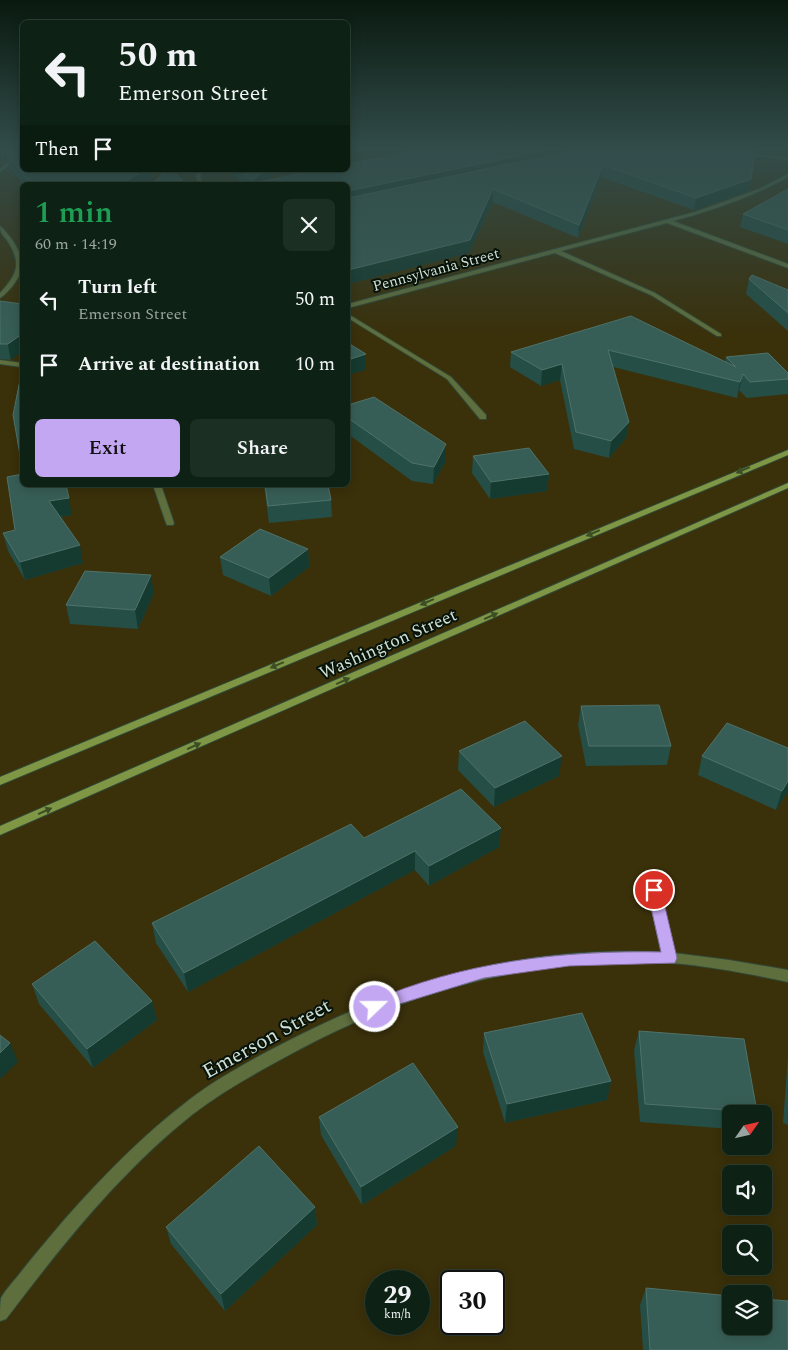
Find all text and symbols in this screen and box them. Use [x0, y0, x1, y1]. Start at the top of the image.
text: 50 m [118, 29, 198, 82]
icon: left [35, 40, 100, 105]
text: Emerson Street [118, 77, 268, 110]
text: Then [35, 135, 79, 164]
icon: arrive [89, 135, 117, 163]
text: 1 min [35, 190, 113, 236]
button: close [283, 199, 335, 251]
text: 60 m · 14:19 [35, 232, 117, 256]
street label: Pennsylvania Street [370, 242, 502, 298]
text: Turn left [78, 273, 157, 302]
text: 50 m [295, 285, 335, 314]
icon: left [35, 286, 63, 314]
text: Emerson Street [78, 302, 187, 326]
text: Arrive at destination [78, 350, 260, 379]
text: 10 m [295, 350, 335, 379]
icon: arrive [35, 351, 63, 379]
button: Exit [35, 419, 180, 477]
button: Share [190, 419, 335, 477]
one-way arrow [736, 467, 750, 475]
one-way arrow [586, 529, 600, 537]
one-way arrow [420, 599, 434, 607]
street label: Washington Street [315, 601, 461, 687]
one-way arrow [484, 611, 498, 619]
one-way arrow [270, 661, 284, 669]
one-way arrow [336, 677, 350, 685]
one-way arrow [187, 742, 201, 750]
one-way arrow [38, 807, 52, 815]
pin [633, 869, 675, 911]
icon: arrive [640, 876, 668, 904]
position arrow [348, 980, 400, 1032]
street label: Emerson Street [197, 990, 337, 1088]
north arrow [722, 1105, 772, 1155]
map controls [722, 1105, 772, 1335]
button: sound [722, 1165, 772, 1215]
button: search [722, 1225, 772, 1275]
speed limit sign: 30 [440, 1270, 505, 1335]
text: 29 [383, 1277, 412, 1315]
button: layers [722, 1285, 772, 1335]
text: km/h [384, 1305, 411, 1324]

